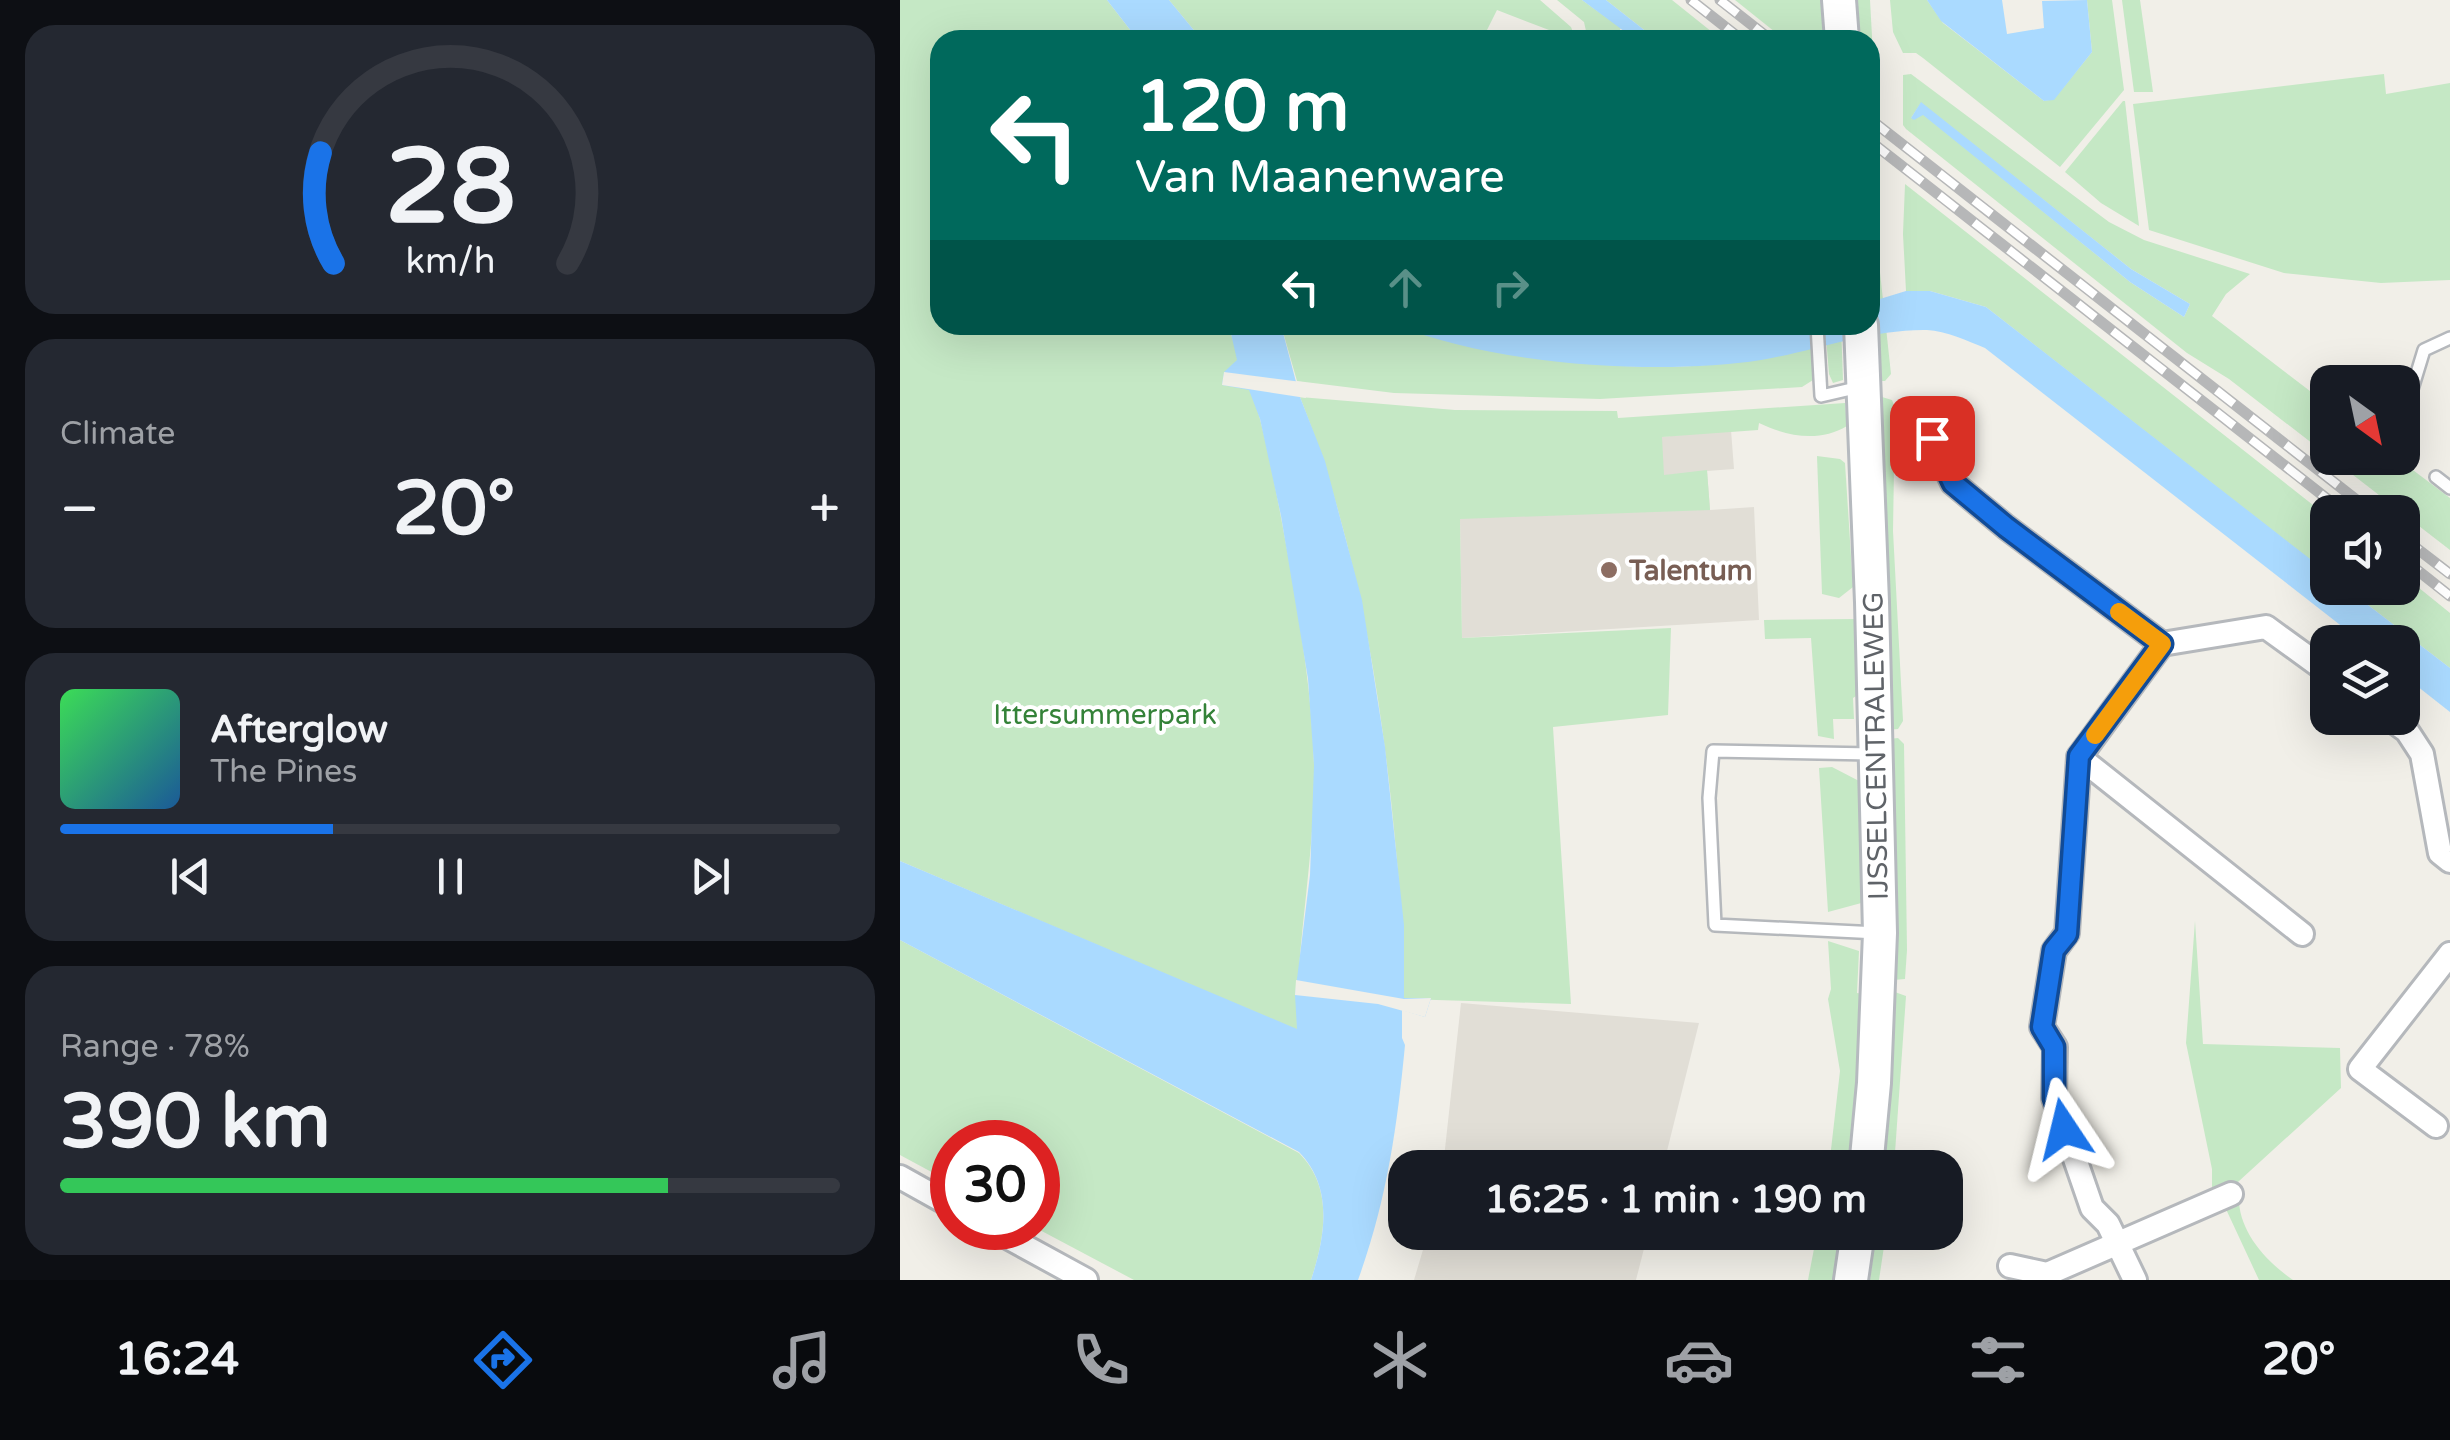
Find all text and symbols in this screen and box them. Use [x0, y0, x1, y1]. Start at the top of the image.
text: 120 m [1135, 66, 1349, 150]
icon: left [970, 70, 1100, 200]
text: 28 [385, 126, 515, 251]
text: Van Maanenware [1135, 151, 1505, 205]
text: km/h [405, 240, 495, 283]
icon: left [1273, 260, 1328, 315]
icon: ahead [1378, 260, 1433, 315]
icon: right [1483, 260, 1538, 315]
north arrow [2310, 365, 2420, 475]
map controls [2310, 365, 2420, 735]
pin [1890, 396, 1975, 481]
icon: arrive [1905, 411, 1960, 466]
text: Climate [60, 415, 175, 453]
text: 20° [393, 464, 515, 554]
text: − [60, 477, 99, 543]
text: + [809, 477, 840, 543]
button: sound [2310, 495, 2420, 605]
place label: Talentum [1628, 554, 1753, 588]
marker: Talentum [1598, 559, 1620, 581]
street label: IJSSELCENTRALEWEG [1856, 592, 1896, 900]
button: layers [2310, 625, 2420, 735]
park label: Ittersummerpark [993, 698, 1217, 732]
text: Afterglow [210, 707, 388, 753]
text: The Pines [210, 753, 357, 791]
icon: previous [163, 849, 218, 904]
icon: pause [423, 849, 478, 904]
icon: next [683, 849, 738, 904]
text: Range · 78% [60, 1028, 250, 1066]
text: 390 km [60, 1077, 331, 1167]
position arrow [2012, 1077, 2116, 1181]
speed limit sign: 30 [930, 1120, 1060, 1250]
text: 16:25 · 1 min · 190 m [1484, 1177, 1867, 1223]
icon: directions [468, 1325, 538, 1395]
icon: music [767, 1325, 837, 1395]
icon: phone [1066, 1325, 1136, 1395]
icon: climate [1365, 1325, 1435, 1395]
icon: car [1664, 1325, 1734, 1395]
icon: filters [1963, 1325, 2033, 1395]
text: 16:24 [114, 1333, 239, 1387]
text: 20° [2262, 1333, 2335, 1387]

